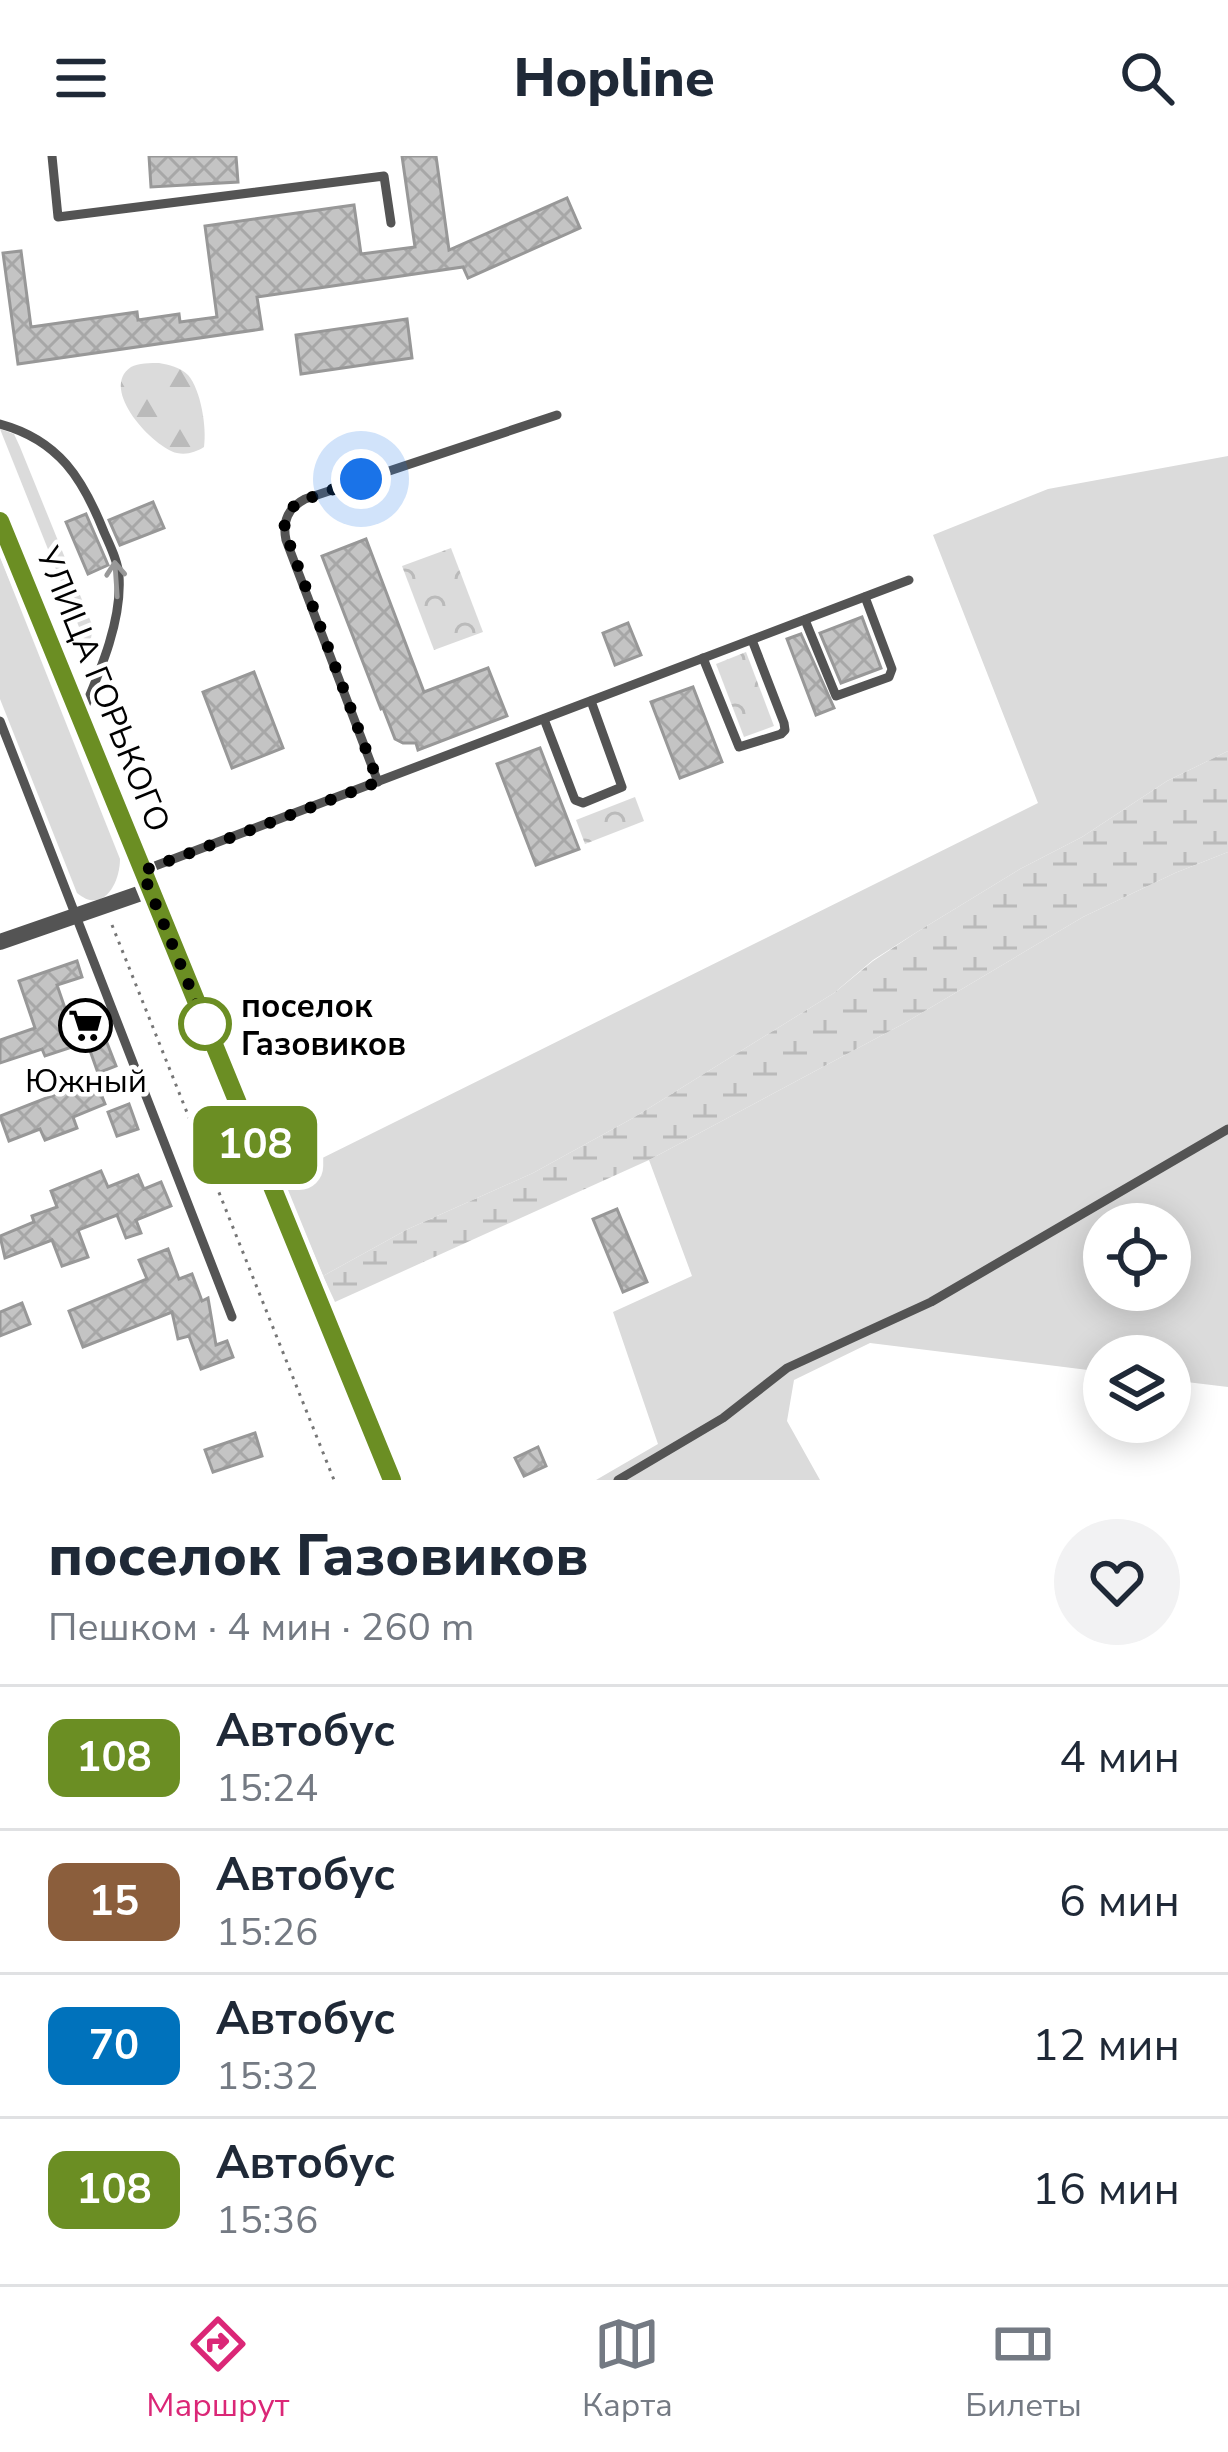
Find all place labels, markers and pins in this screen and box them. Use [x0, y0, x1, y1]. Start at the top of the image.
place label: поселок Газовиков [241, 984, 406, 1067]
supermarket icon: Южный [58, 998, 114, 1054]
marker: поселок Газовиков [180, 999, 230, 1049]
place label: Южный [25, 1059, 147, 1104]

